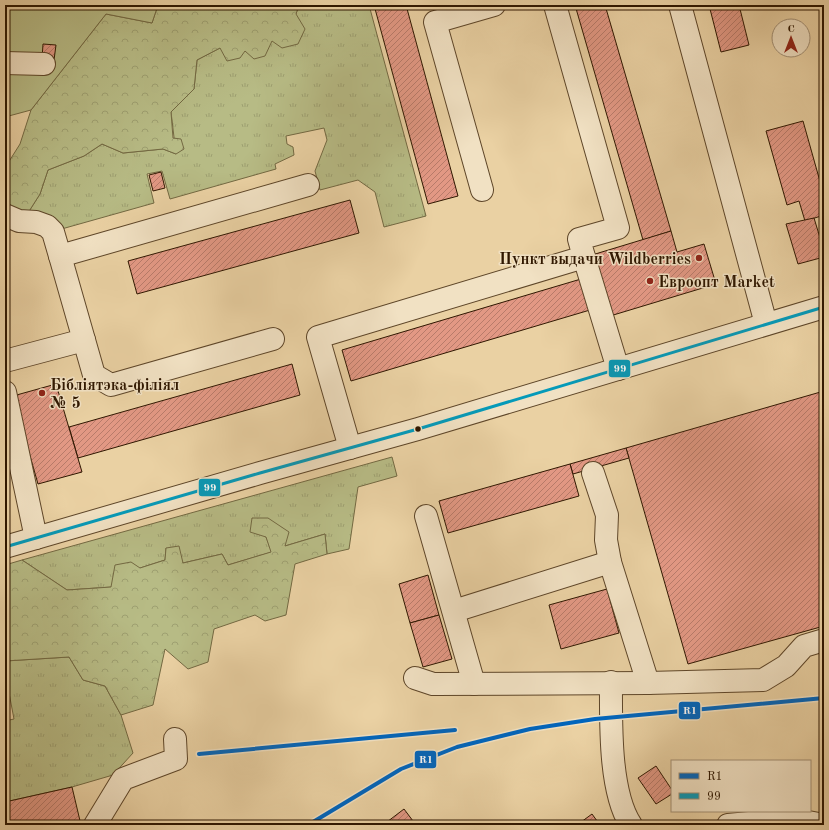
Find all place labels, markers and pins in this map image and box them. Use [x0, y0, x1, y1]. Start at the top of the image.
place label: Пункт выдачи Wildberries [499, 252, 691, 268]
marker: Пункт выдачи Wildberries [694, 253, 704, 263]
place label: Евроопт Market [658, 275, 775, 291]
marker: Евроопт Market [645, 276, 655, 286]
place label: Бібліятэка-філіял № 5 [50, 378, 179, 412]
marker: Бібліятэка-філіял № 5 [37, 388, 47, 398]
unlabelled marker [413, 424, 423, 434]

